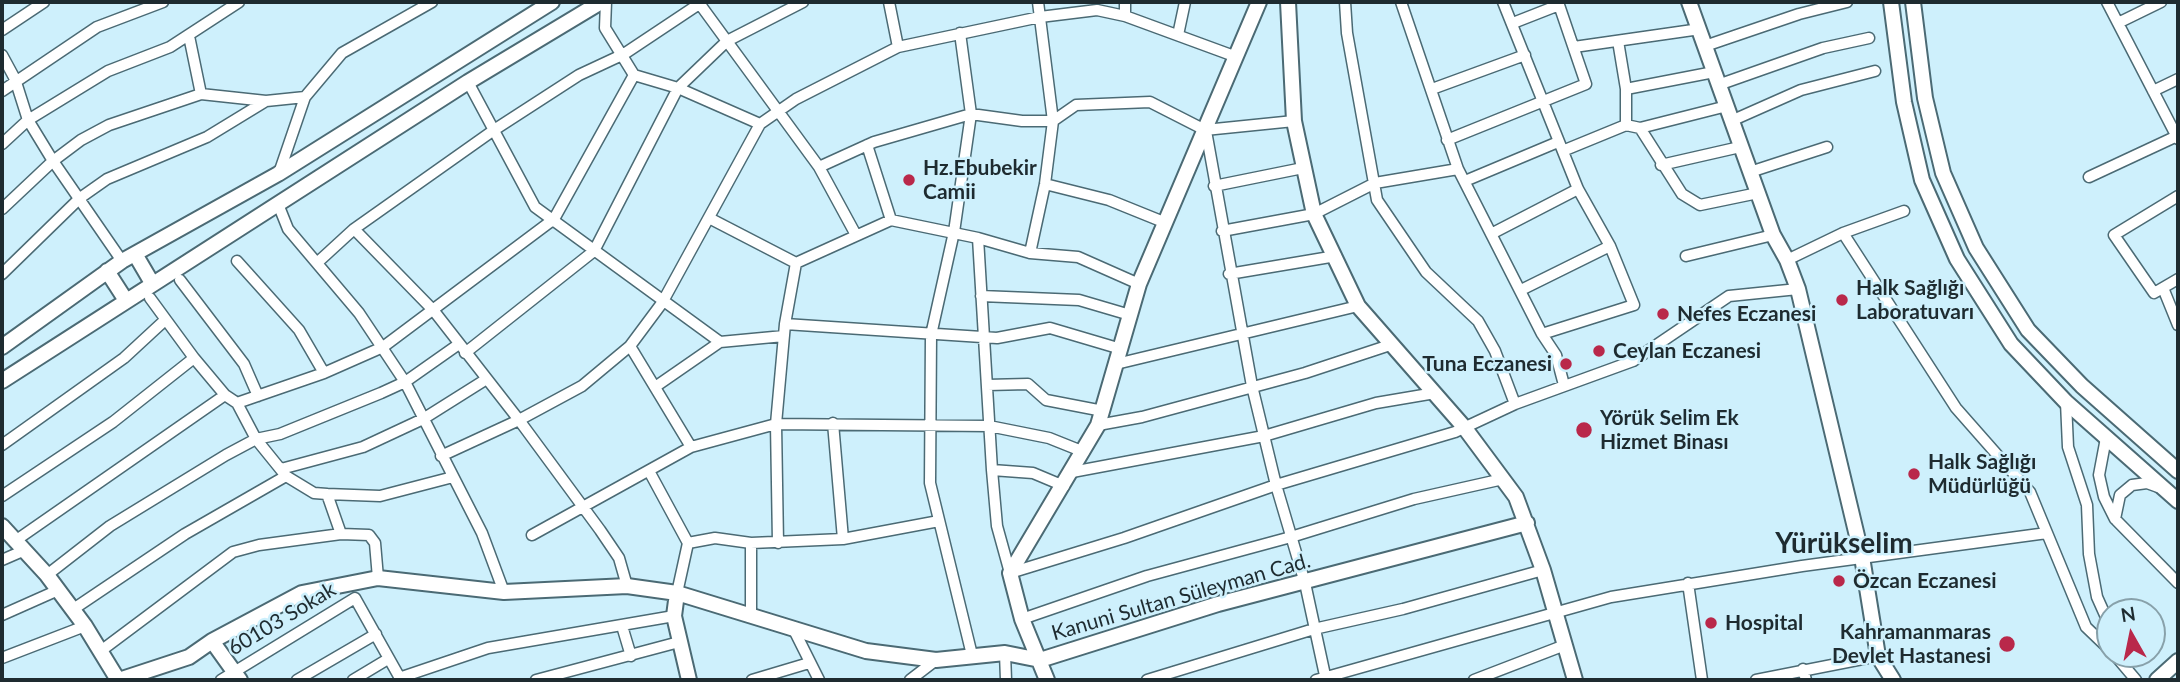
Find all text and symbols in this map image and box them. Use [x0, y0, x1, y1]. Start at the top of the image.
place label: Hz.Ebubekir Camii [923, 155, 1037, 205]
marker: Hz.Ebubekir Camii [901, 172, 917, 188]
place label: Halk Sağlığı Laboratuvarı [1856, 275, 1974, 325]
marker: Halk Sağlığı Laboratuvarı [1834, 292, 1850, 308]
place label: Nefes Eczanesi [1677, 301, 1816, 327]
marker: Nefes Eczanesi [1655, 306, 1671, 322]
place label: Ceylan Eczanesi [1613, 338, 1761, 364]
marker: Ceylan Eczanesi [1591, 343, 1607, 359]
place label: Tuna Eczanesi [1422, 351, 1552, 377]
marker: Tuna Eczanesi [1558, 356, 1574, 372]
place label: Yörük Selim Ek Hizmet Binası [1600, 405, 1739, 455]
marker: Yörük Selim Ek Hizmet Binası [1574, 420, 1594, 440]
place label: Halk Sağlığı Müdürlüğü [1928, 449, 2036, 499]
marker: Halk Sağlığı Müdürlüğü [1906, 466, 1922, 482]
district label: Yürükselim [1775, 527, 1913, 561]
street label: Kanuni Sultan Süleyman Cad. [1049, 548, 1313, 646]
place label: Özcan Eczanesi [1853, 568, 1997, 594]
marker: Özcan Eczanesi [1831, 573, 1847, 589]
street label: 60103 Sokak [224, 577, 340, 661]
north arrow [2096, 598, 2166, 668]
text: N [2119, 601, 2137, 626]
place label: Hospital [1725, 610, 1803, 636]
marker: Hospital [1703, 615, 1719, 631]
place label: Kahramanmaras Devlet Hastanesi [1832, 619, 1991, 669]
marker: Kahramanmaras Devlet Hastanesi [1997, 634, 2017, 654]

